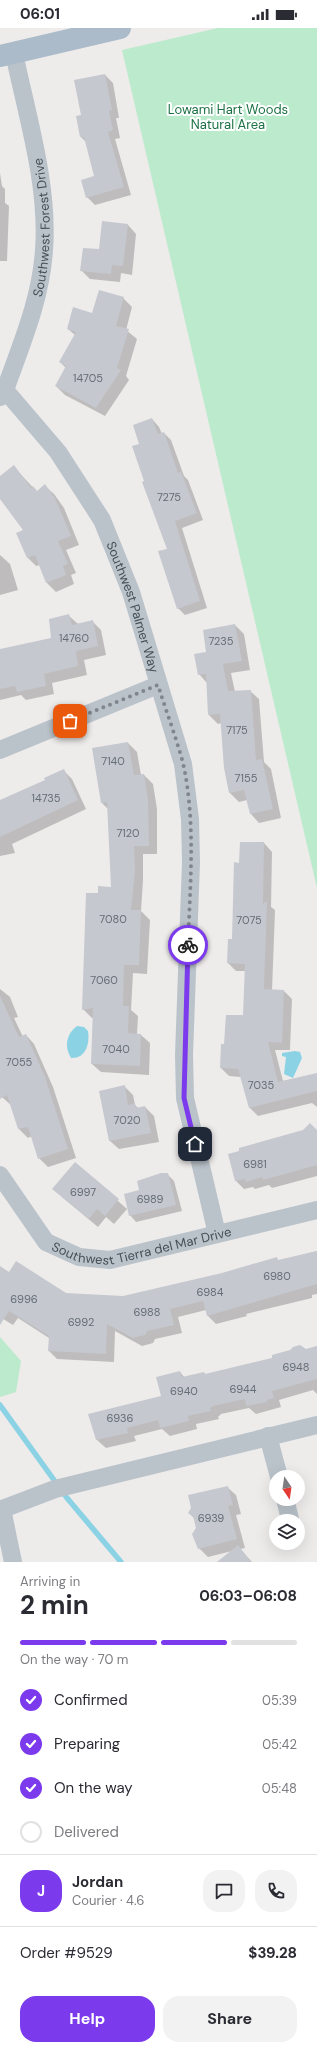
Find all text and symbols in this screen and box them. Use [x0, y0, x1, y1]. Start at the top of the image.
text: 06:01 [20, 4, 60, 24]
park label: Lowami Hart Woods Natural Area [168, 101, 288, 133]
street label: Southwest Forest Drive [29, 157, 54, 299]
house number: 14705 [73, 371, 103, 385]
house number: 7275 [157, 490, 181, 504]
street label: Southwest Palmer Way [102, 539, 163, 675]
house number: 14760 [59, 631, 89, 645]
house number: 7235 [208, 634, 234, 648]
pin [53, 704, 87, 738]
icon: bag [59, 710, 81, 732]
house number: 7175 [226, 723, 248, 737]
house number: 7140 [101, 754, 125, 768]
house number: 7155 [235, 771, 258, 785]
house number: 14735 [32, 791, 61, 805]
house number: 7120 [116, 826, 140, 840]
house number: 7080 [99, 912, 127, 926]
house number: 7075 [236, 913, 262, 927]
courier [168, 925, 208, 965]
icon: bike [177, 934, 199, 956]
house number: 7060 [90, 973, 118, 987]
house number: 7040 [102, 1042, 130, 1056]
house number: 7055 [6, 1055, 33, 1069]
house number: 7035 [248, 1078, 275, 1092]
house number: 7020 [114, 1113, 140, 1127]
pin [178, 1127, 212, 1161]
icon: home [184, 1133, 206, 1155]
house number: 6981 [243, 1157, 267, 1171]
house number: 6997 [70, 1185, 96, 1199]
house number: 6989 [137, 1192, 163, 1206]
street label: Southwest Tierra del Mar Drive [49, 1223, 233, 1269]
house number: 6980 [263, 1269, 291, 1283]
house number: 6984 [197, 1285, 224, 1299]
house number: 6996 [10, 1292, 38, 1306]
house number: 6988 [134, 1305, 160, 1319]
house number: 6992 [68, 1315, 94, 1329]
house number: 6948 [283, 1360, 309, 1374]
house number: 6944 [230, 1382, 257, 1396]
house number: 6940 [170, 1384, 198, 1398]
house number: 6936 [107, 1411, 133, 1425]
north arrow [269, 1470, 305, 1506]
map controls [269, 1470, 305, 1550]
house number: 6939 [198, 1511, 224, 1525]
button: layers [269, 1514, 305, 1550]
text: Arriving in [20, 1573, 80, 1590]
text: 06:03–06:08 [199, 1586, 297, 1606]
text: 2 min [20, 1588, 89, 1622]
text: On the way · 70 m [20, 1651, 128, 1668]
icon: check [20, 1689, 42, 1711]
text: Confirmed [54, 1690, 128, 1710]
text: 05:39 [262, 1692, 297, 1709]
icon: check [20, 1733, 42, 1755]
text: Preparing [54, 1734, 120, 1754]
text: 05:42 [262, 1736, 297, 1753]
icon: check [20, 1777, 42, 1799]
text: On the way [54, 1778, 133, 1798]
text: 05:48 [262, 1780, 297, 1797]
text: Delivered [54, 1822, 119, 1842]
button: chat [203, 1870, 245, 1912]
button: phone [255, 1870, 297, 1912]
text: Jordan [72, 1872, 123, 1892]
text: J [37, 1881, 45, 1901]
text: Courier · 4.6 [72, 1892, 144, 1909]
text: Order #9529 [20, 1943, 113, 1963]
text: $39.28 [248, 1943, 297, 1963]
button: Help [20, 1996, 155, 2042]
button: Share [163, 1996, 297, 2042]

